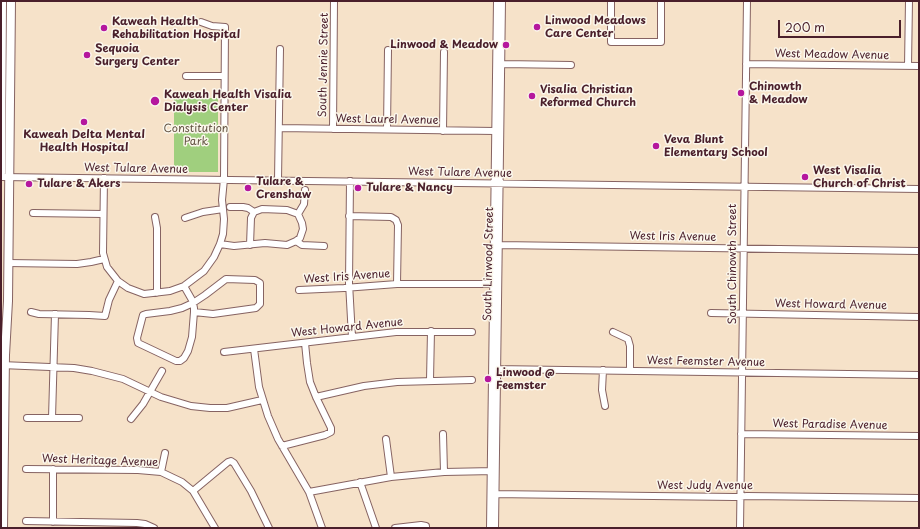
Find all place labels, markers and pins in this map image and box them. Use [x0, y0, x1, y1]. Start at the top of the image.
place label: Linwood Meadows Care Center [545, 14, 646, 40]
place label: Kaweah Health Rehabilitation Hospital [112, 15, 240, 41]
marker: Linwood Meadows Care Center [532, 22, 542, 32]
marker: Kaweah Health Rehabilitation Hospital [99, 23, 109, 33]
place label: Linwood & Meadow [390, 38, 498, 52]
marker: Linwood & Meadow [501, 40, 511, 50]
place label: Sequoia Surgery Center [95, 42, 180, 68]
marker: Sequoia Surgery Center [82, 50, 92, 60]
place label: Chinowth & Meadow [749, 80, 808, 106]
place label: Visalia Christian Reformed Church [540, 83, 636, 109]
place label: Kaweah Health Visalia Dialysis Center [164, 88, 292, 114]
marker: Chinowth & Meadow [736, 88, 746, 98]
marker: Visalia Christian Reformed Church [527, 91, 537, 101]
marker: Kaweah Health Visalia Dialysis Center [149, 95, 161, 107]
marker: Kaweah Delta Mental Health Hospital [79, 117, 89, 127]
place label: Kaweah Delta Mental Health Hospital [23, 128, 145, 154]
place label: Veva Blunt Elementary School [664, 133, 768, 159]
marker: Veva Blunt Elementary School [651, 141, 661, 151]
place label: West Visalia Church of Christ [813, 164, 906, 190]
marker: West Visalia Church of Christ [800, 172, 810, 182]
place label: Tulare & Crenshaw [256, 175, 311, 201]
place label: Tulare & Akers [37, 177, 121, 191]
marker: Tulare & Akers [24, 179, 34, 189]
place label: Tulare & Nancy [366, 181, 453, 195]
marker: Tulare & Crenshaw [243, 183, 253, 193]
marker: Tulare & Nancy [353, 183, 363, 193]
place label: Linwood @ Feemster [496, 366, 555, 392]
marker: Linwood @ Feemster [483, 374, 493, 384]

